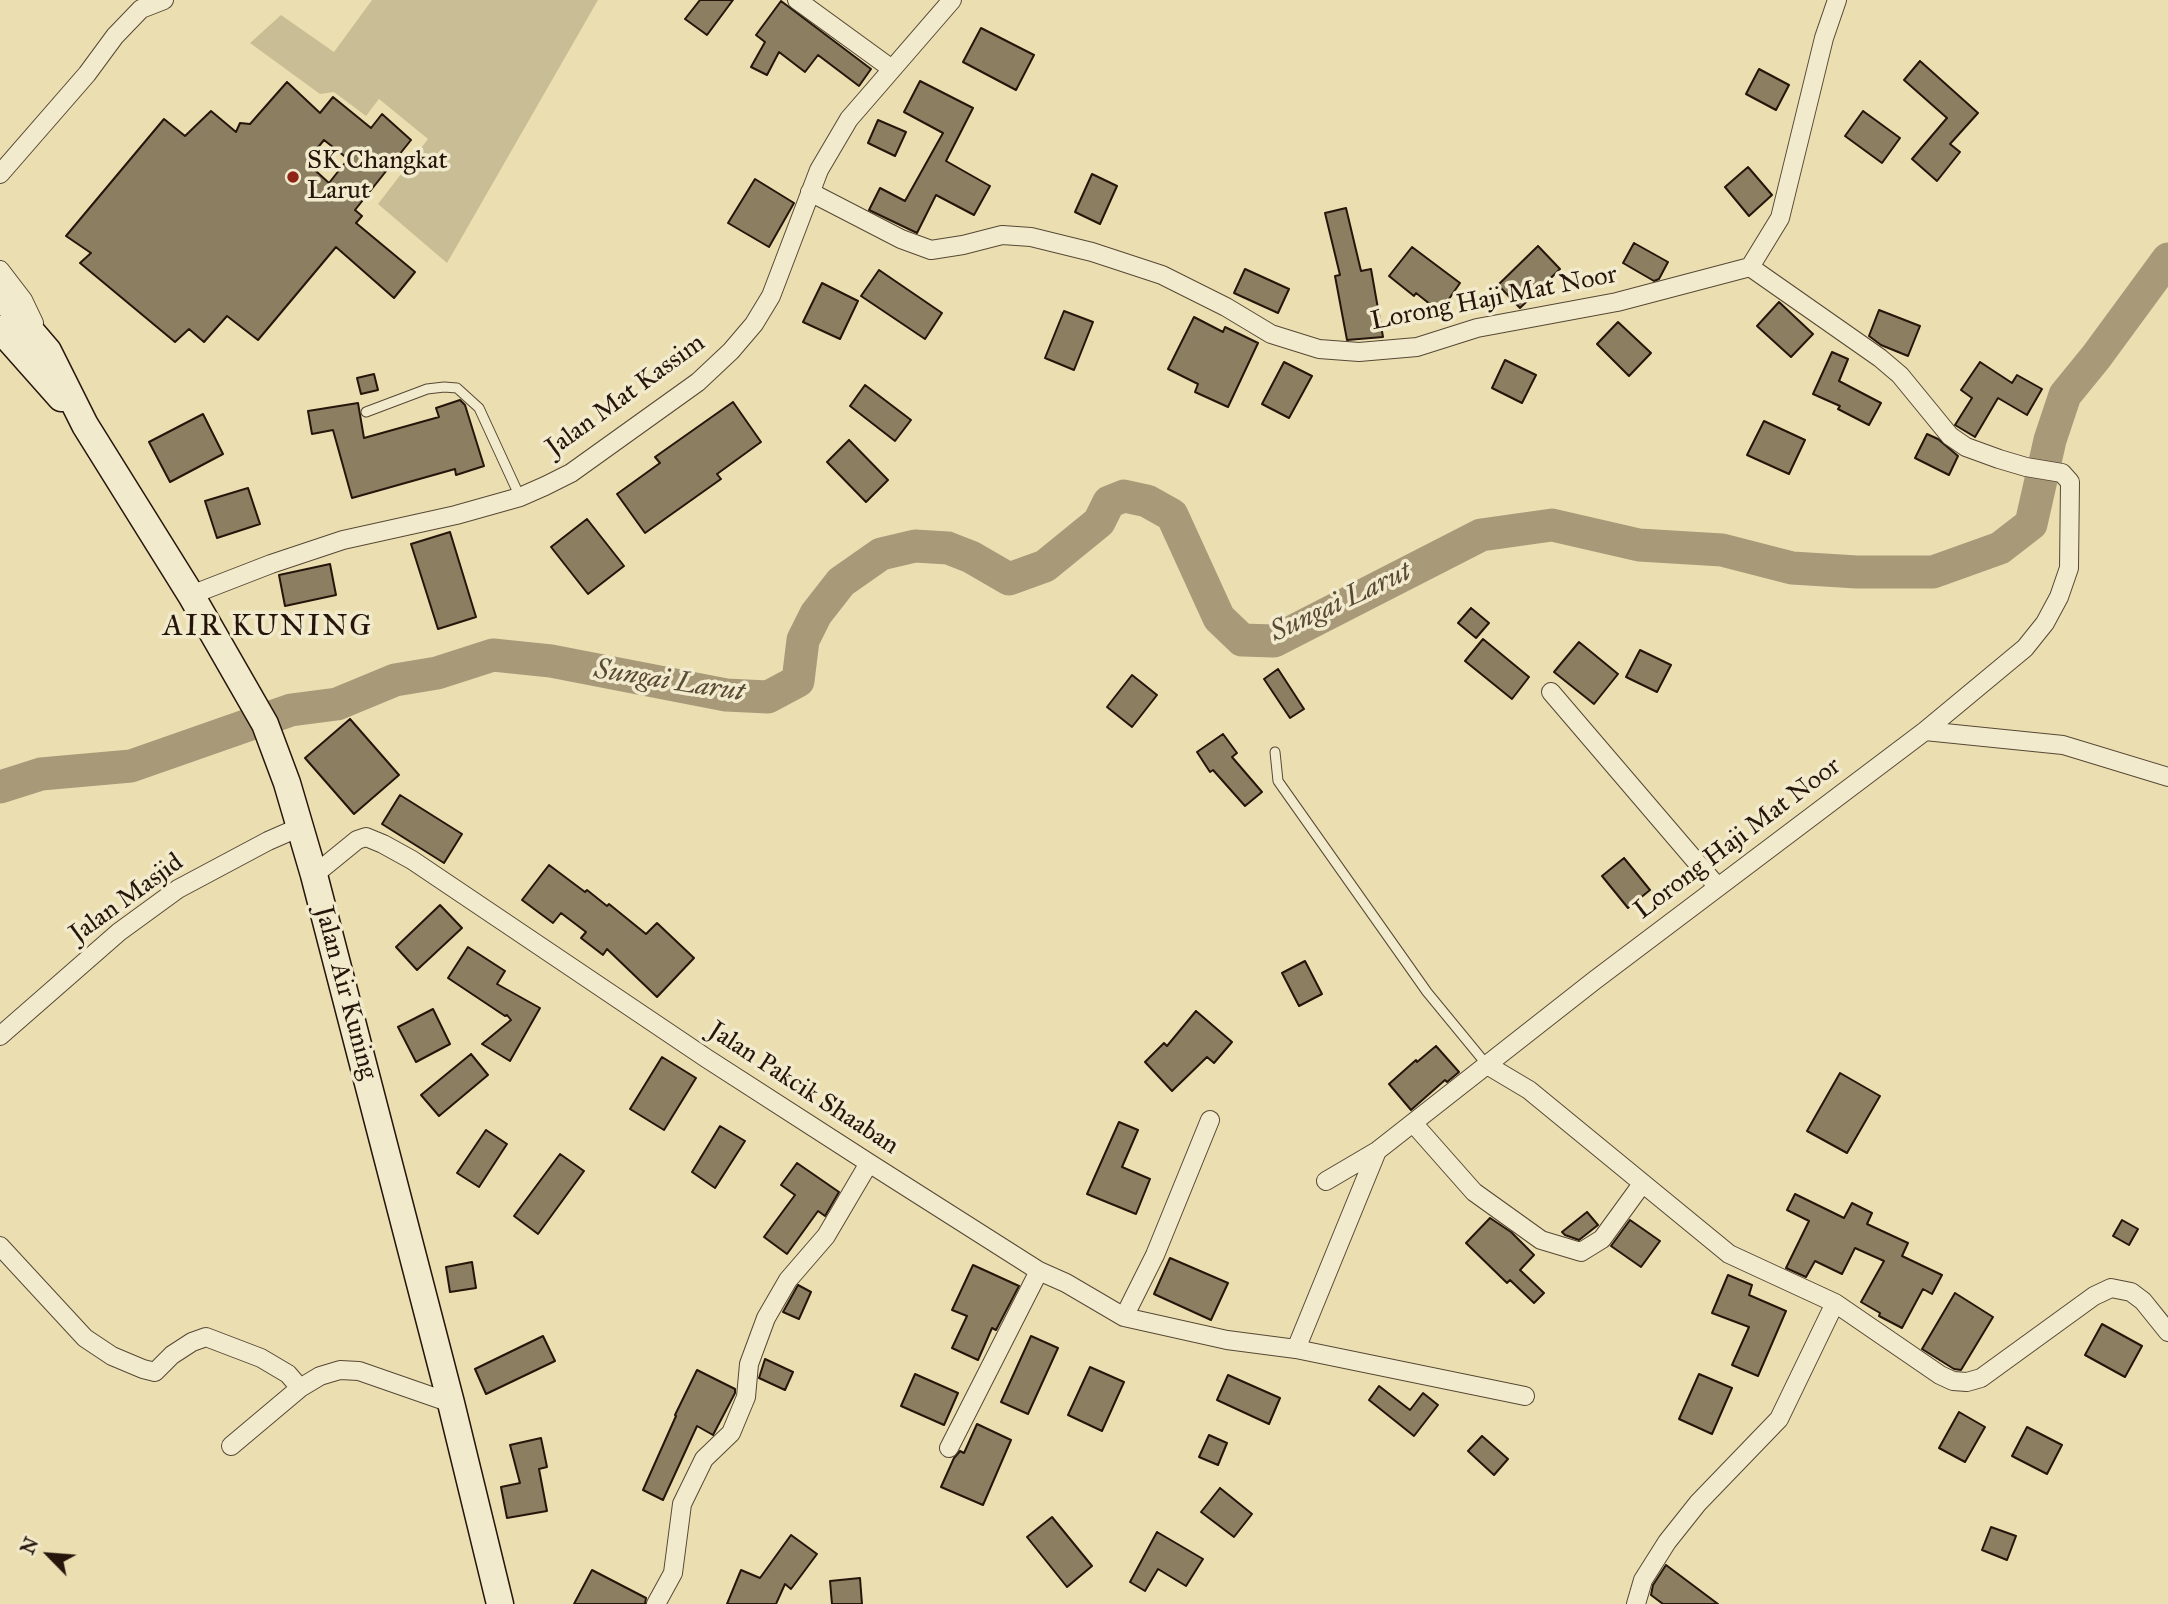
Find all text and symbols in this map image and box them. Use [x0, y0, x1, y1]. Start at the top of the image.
place label: SK Changkat Larut [307, 146, 448, 208]
marker: SK Changkat Larut [285, 169, 301, 185]
street label: Lorong Haji Mat Noor [1368, 260, 1620, 338]
street label: Jalan Mat Kassim [541, 328, 711, 464]
water label: Sungai Larut [1265, 556, 1417, 650]
district label: AIR KUNING [164, 610, 372, 646]
water label: Sungai Larut [592, 654, 746, 710]
street label: Lorong Haji Mat Noor [1629, 751, 1847, 927]
street label: Jalan Masjid [64, 848, 190, 950]
street label: Jalan Air Kuning [307, 903, 383, 1083]
street label: Jalan Pakcik Shaaban [702, 1016, 904, 1162]
north arrow [14, 1520, 84, 1590]
text: N [16, 1534, 43, 1558]

